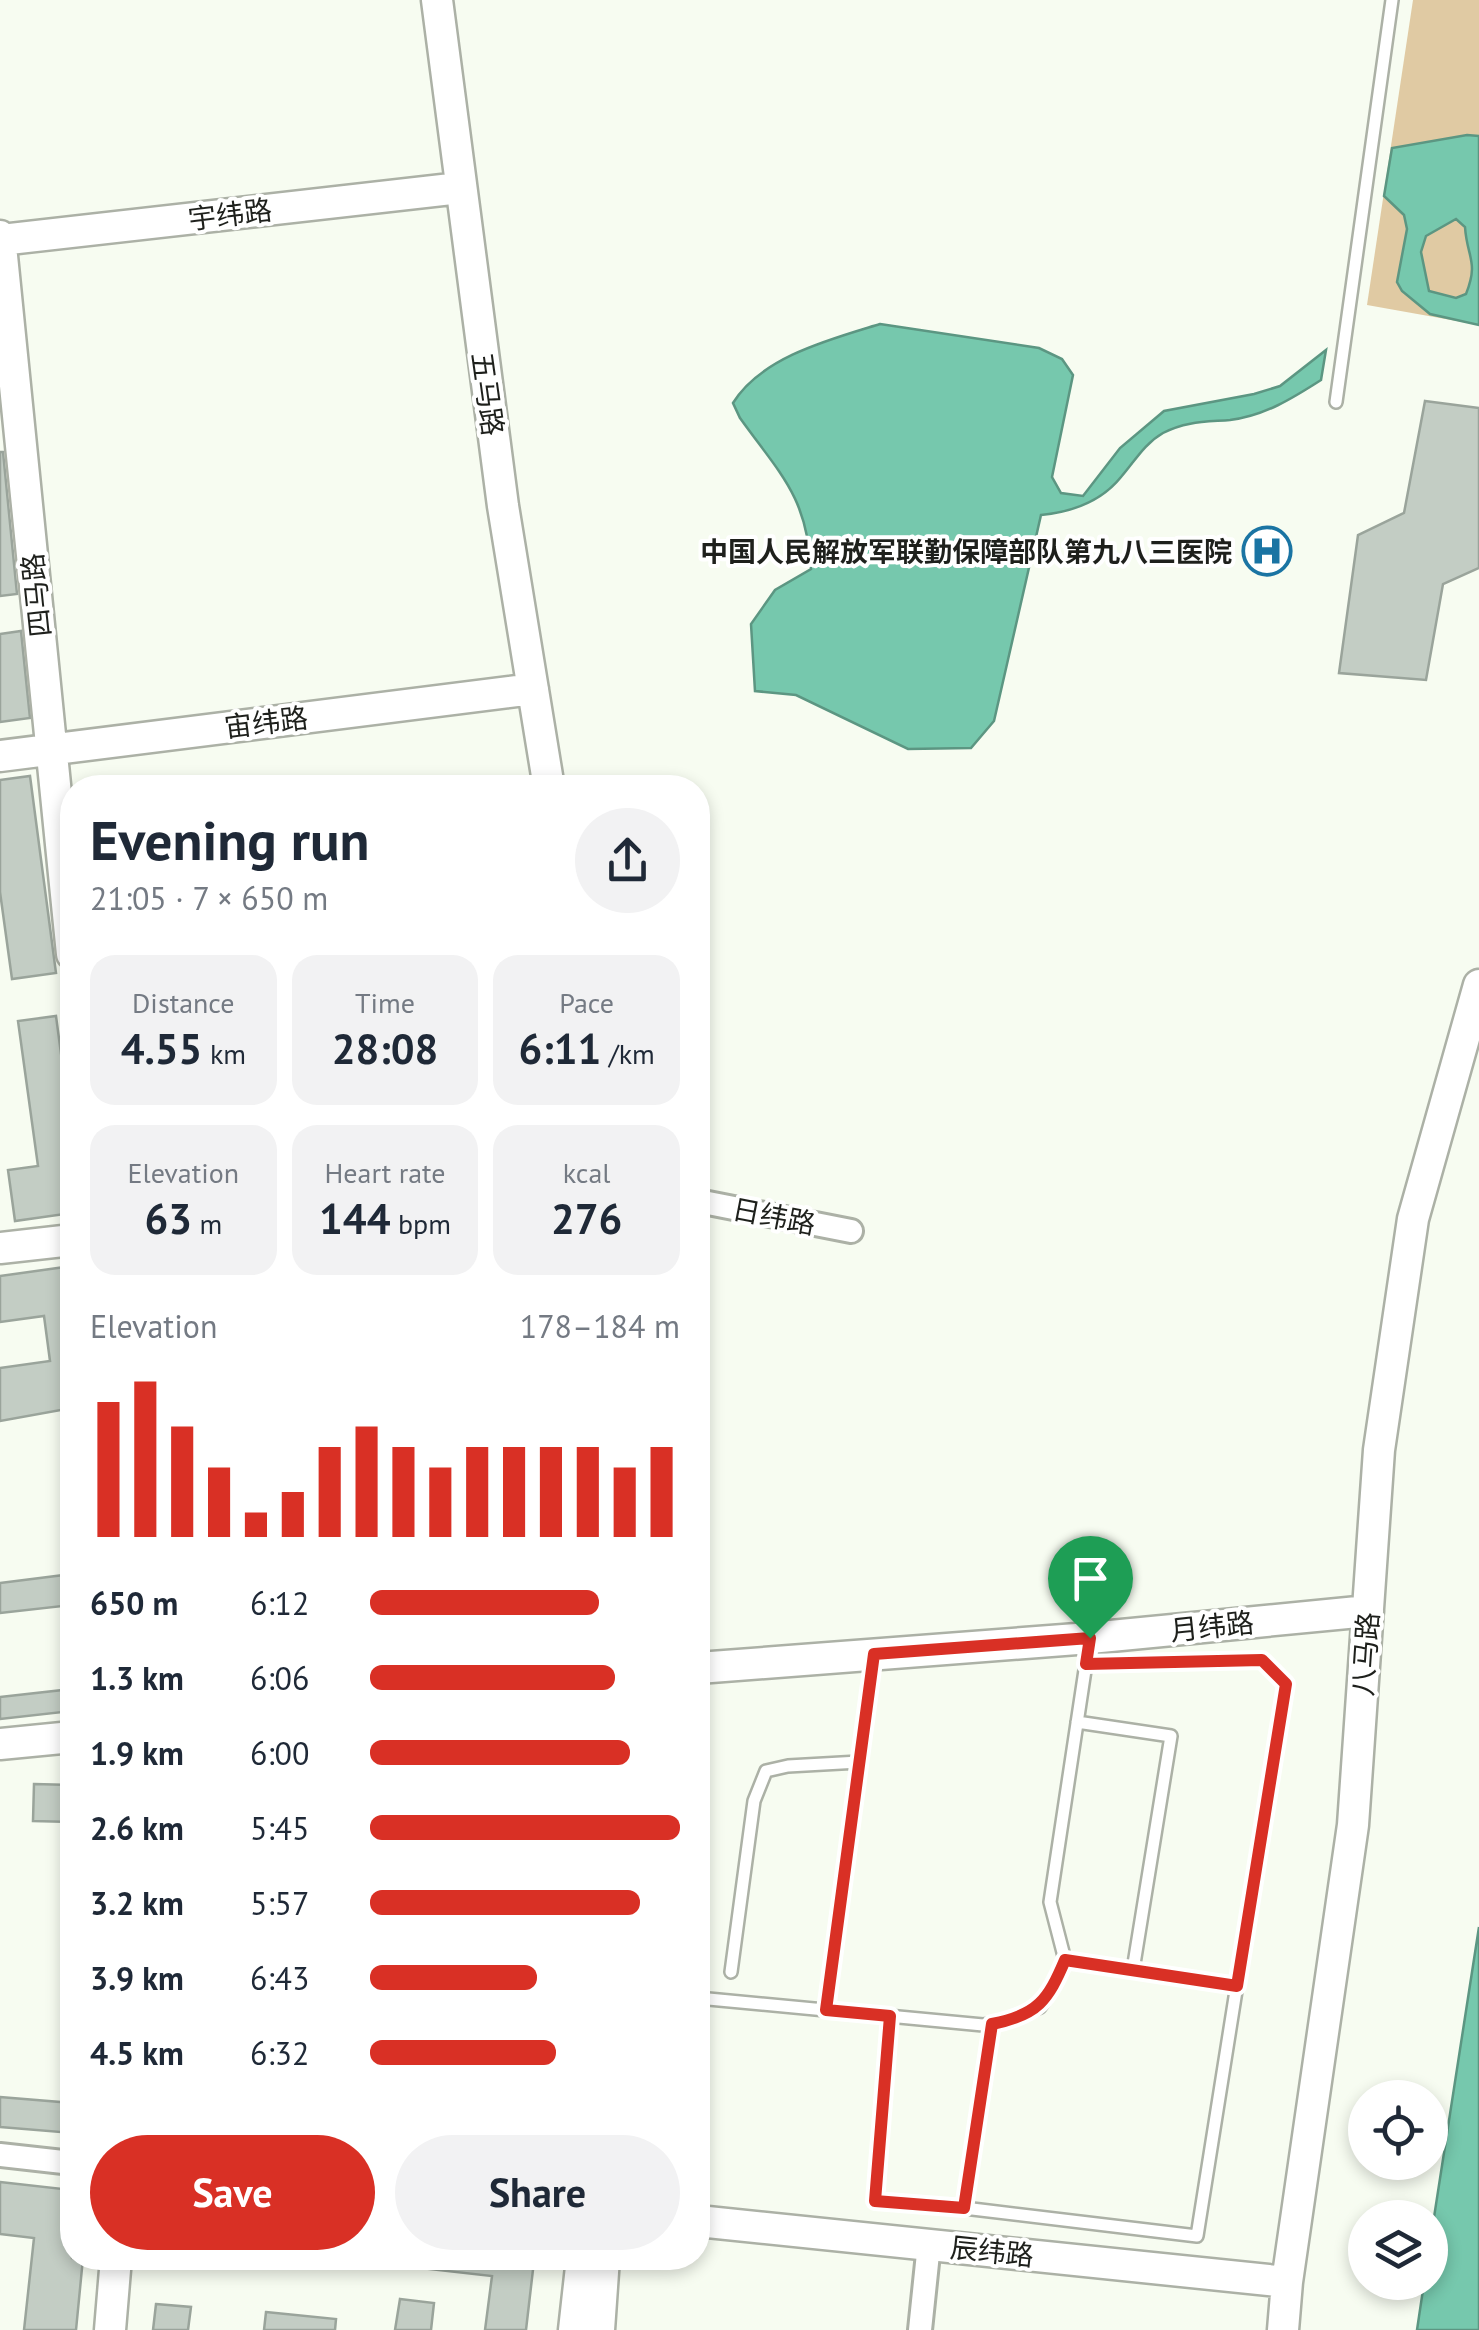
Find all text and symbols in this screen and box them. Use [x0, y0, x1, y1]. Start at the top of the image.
street label: 宇纬路 [186, 191, 274, 237]
street label: 五马路 [464, 350, 512, 438]
hospital icon: 中国人民解放军联勤保障部队第九八三医院 [1241, 525, 1293, 577]
place label: 中国人民解放军联勤保障部队第九八三医院 [700, 533, 1232, 570]
street label: 四马路 [13, 551, 59, 639]
street label: 宙纬路 [222, 699, 310, 745]
text: Evening run [90, 804, 370, 875]
button: share [575, 808, 680, 913]
text: 21:05 · 7 × 650 m [90, 877, 328, 919]
text: Distance [132, 984, 235, 1021]
text: Time [355, 984, 415, 1021]
text: Pace [559, 984, 614, 1021]
text: 4.55 [121, 1021, 202, 1076]
text: 28:08 [332, 1021, 438, 1076]
text: 6:11 [519, 1021, 601, 1076]
text: km [202, 1035, 246, 1072]
text: /km [601, 1035, 655, 1072]
text: Elevation [128, 1154, 239, 1191]
text: Heart rate [324, 1154, 446, 1191]
text: kcal [563, 1154, 611, 1191]
street label: 日纬路 [729, 1190, 819, 1242]
text: 63 [144, 1191, 192, 1246]
text: 144 [319, 1191, 390, 1246]
text: 276 [551, 1191, 622, 1246]
text: m [192, 1205, 222, 1242]
text: bpm [390, 1205, 451, 1242]
text: Elevation [90, 1305, 217, 1347]
text: 178–184 m [520, 1305, 680, 1347]
pin [1048, 1536, 1133, 1639]
icon: arrive [1063, 1551, 1118, 1606]
text: 650 m [90, 1582, 178, 1624]
text: 6:12 [250, 1582, 309, 1624]
street label: 月纬路 [1168, 1603, 1256, 1649]
street label: 八马路 [1344, 1611, 1386, 1697]
text: 1.3 km [90, 1657, 184, 1699]
text: 6:06 [250, 1657, 309, 1699]
text: 1.9 km [90, 1732, 184, 1774]
text: 6:00 [250, 1732, 309, 1774]
text: 2.6 km [90, 1807, 184, 1849]
text: 5:45 [250, 1807, 309, 1849]
text: 3.2 km [90, 1882, 184, 1924]
text: 5:57 [250, 1882, 309, 1924]
text: 3.9 km [90, 1957, 184, 1999]
text: 6:43 [250, 1957, 309, 1999]
text: 4.5 km [90, 2032, 184, 2074]
text: 6:32 [250, 2032, 309, 2074]
map controls [1348, 2080, 1448, 2300]
button: locate [1348, 2080, 1448, 2180]
button: Save [90, 2135, 375, 2250]
button: Share [395, 2135, 680, 2250]
button: layers [1348, 2200, 1448, 2300]
street label: 辰纬路 [948, 2228, 1036, 2274]

